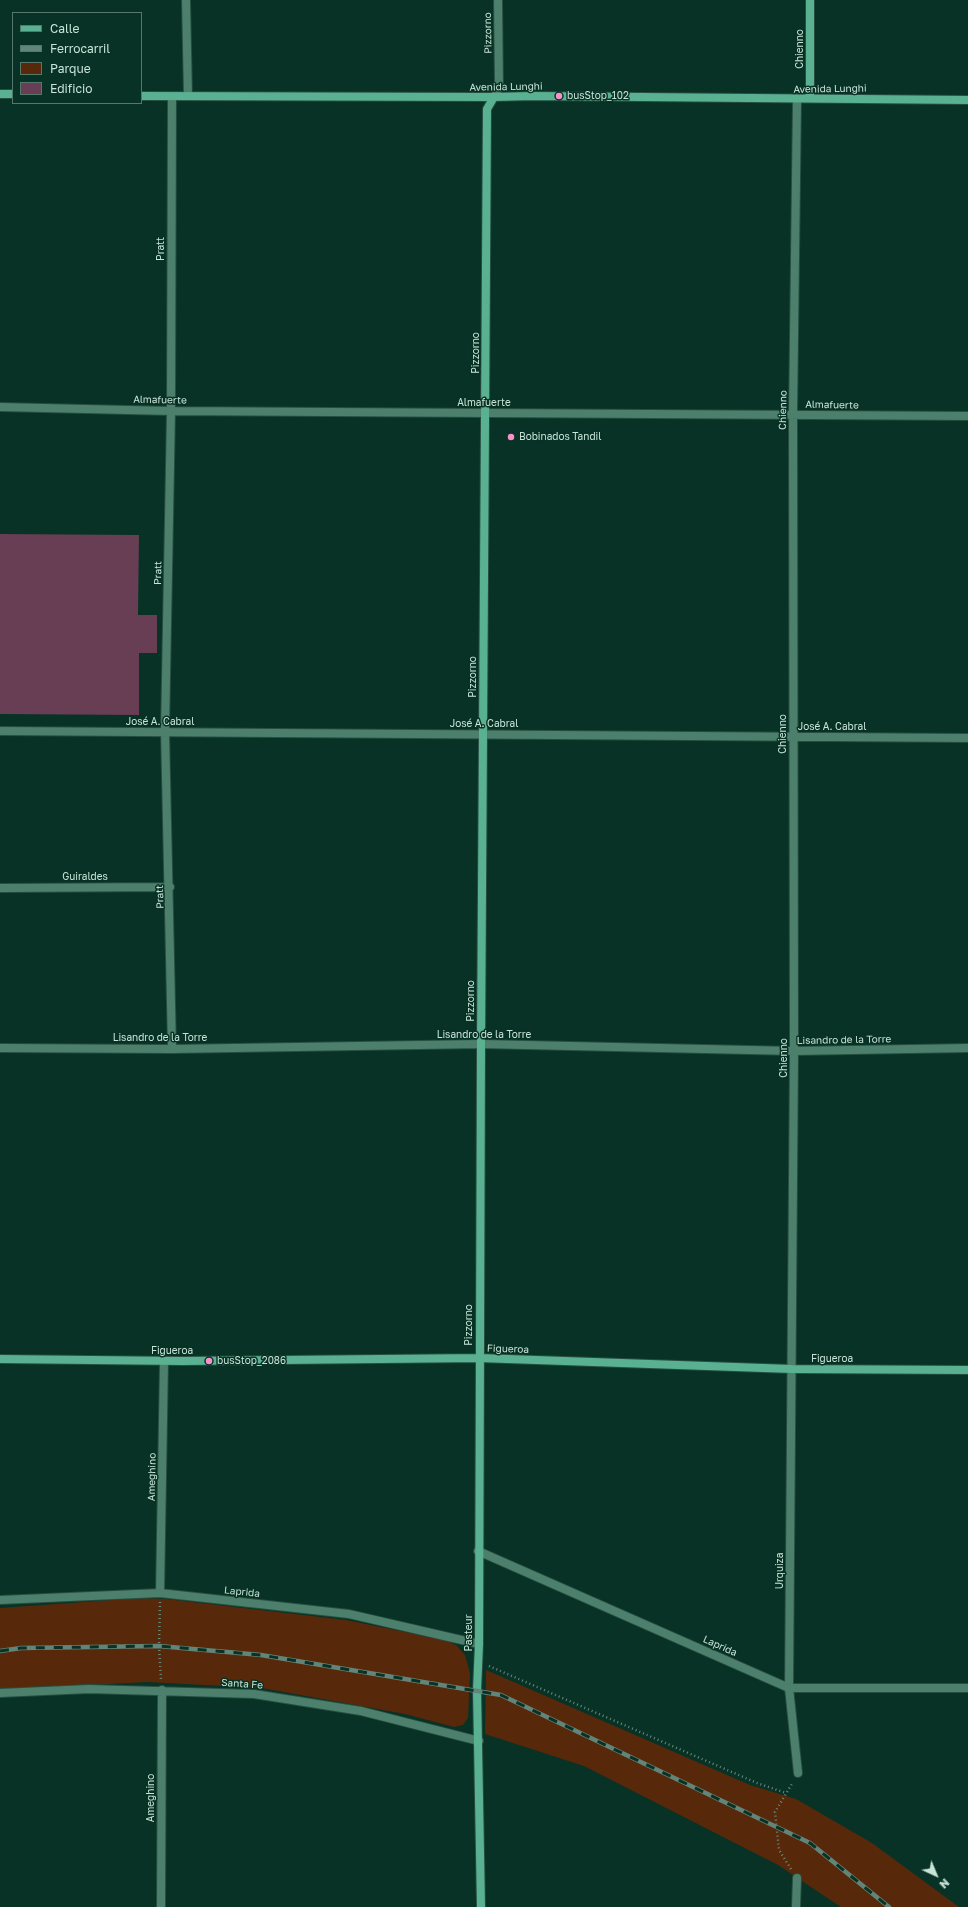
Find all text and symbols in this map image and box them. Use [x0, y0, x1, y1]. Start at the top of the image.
legend [12, 12, 142, 104]
street label: Pizzorno [482, 12, 494, 54]
text: Calle [50, 21, 79, 36]
street label: Chienno [794, 29, 806, 69]
text: Ferrocarril [50, 41, 110, 56]
text: Parque [50, 61, 91, 76]
street label: Avenida Lunghi [469, 80, 543, 94]
text: Edificio [50, 81, 92, 96]
street label: Avenida Lunghi [793, 82, 867, 96]
place label: busStop_102 [567, 90, 629, 102]
marker: busStop_102 [554, 91, 564, 101]
street label: Pratt [155, 237, 167, 261]
street label: Pizzorno [470, 332, 482, 374]
street label: Chienno [777, 390, 789, 430]
street label: Almafuerte [133, 394, 187, 406]
street label: Almafuerte [457, 397, 511, 409]
street label: Almafuerte [805, 399, 859, 411]
place label: Bobinados Tandil [519, 431, 601, 443]
marker: Bobinados Tandil [506, 432, 516, 442]
street label: Pratt [152, 561, 164, 585]
street label: Pizzorno [467, 656, 479, 698]
street label: Chienno [777, 714, 789, 754]
street label: José A. Cabral [126, 716, 194, 728]
street label: José A. Cabral [450, 718, 518, 730]
street label: José A. Cabral [798, 721, 866, 733]
street label: Guiraldes [62, 871, 108, 883]
street label: Pratt [154, 885, 166, 909]
street label: Pizzorno [465, 980, 477, 1022]
street label: Lisandro de la Torre [437, 1029, 531, 1041]
street label: Lisandro de la Torre [113, 1032, 207, 1044]
street label: Lisandro de la Torre [797, 1033, 891, 1047]
street label: Chienno [778, 1038, 790, 1078]
street label: Pizzorno [463, 1304, 475, 1346]
street label: Figueroa [487, 1342, 529, 1356]
street label: Figueroa [151, 1345, 193, 1357]
street label: Figueroa [811, 1353, 853, 1365]
place label: busStop_2086 [217, 1355, 286, 1367]
marker: busStop_2086 [204, 1356, 214, 1366]
street label: Ameghino [146, 1453, 158, 1501]
street label: Urquiza [774, 1553, 786, 1589]
street label: Laprida [223, 1584, 261, 1600]
street label: Pasteur [463, 1614, 475, 1652]
street label: Laprida [701, 1633, 739, 1659]
street label: Santa Fe [221, 1677, 263, 1691]
street label: Ameghino [145, 1774, 157, 1822]
north arrow [916, 1855, 956, 1895]
text: N [937, 1876, 952, 1892]

